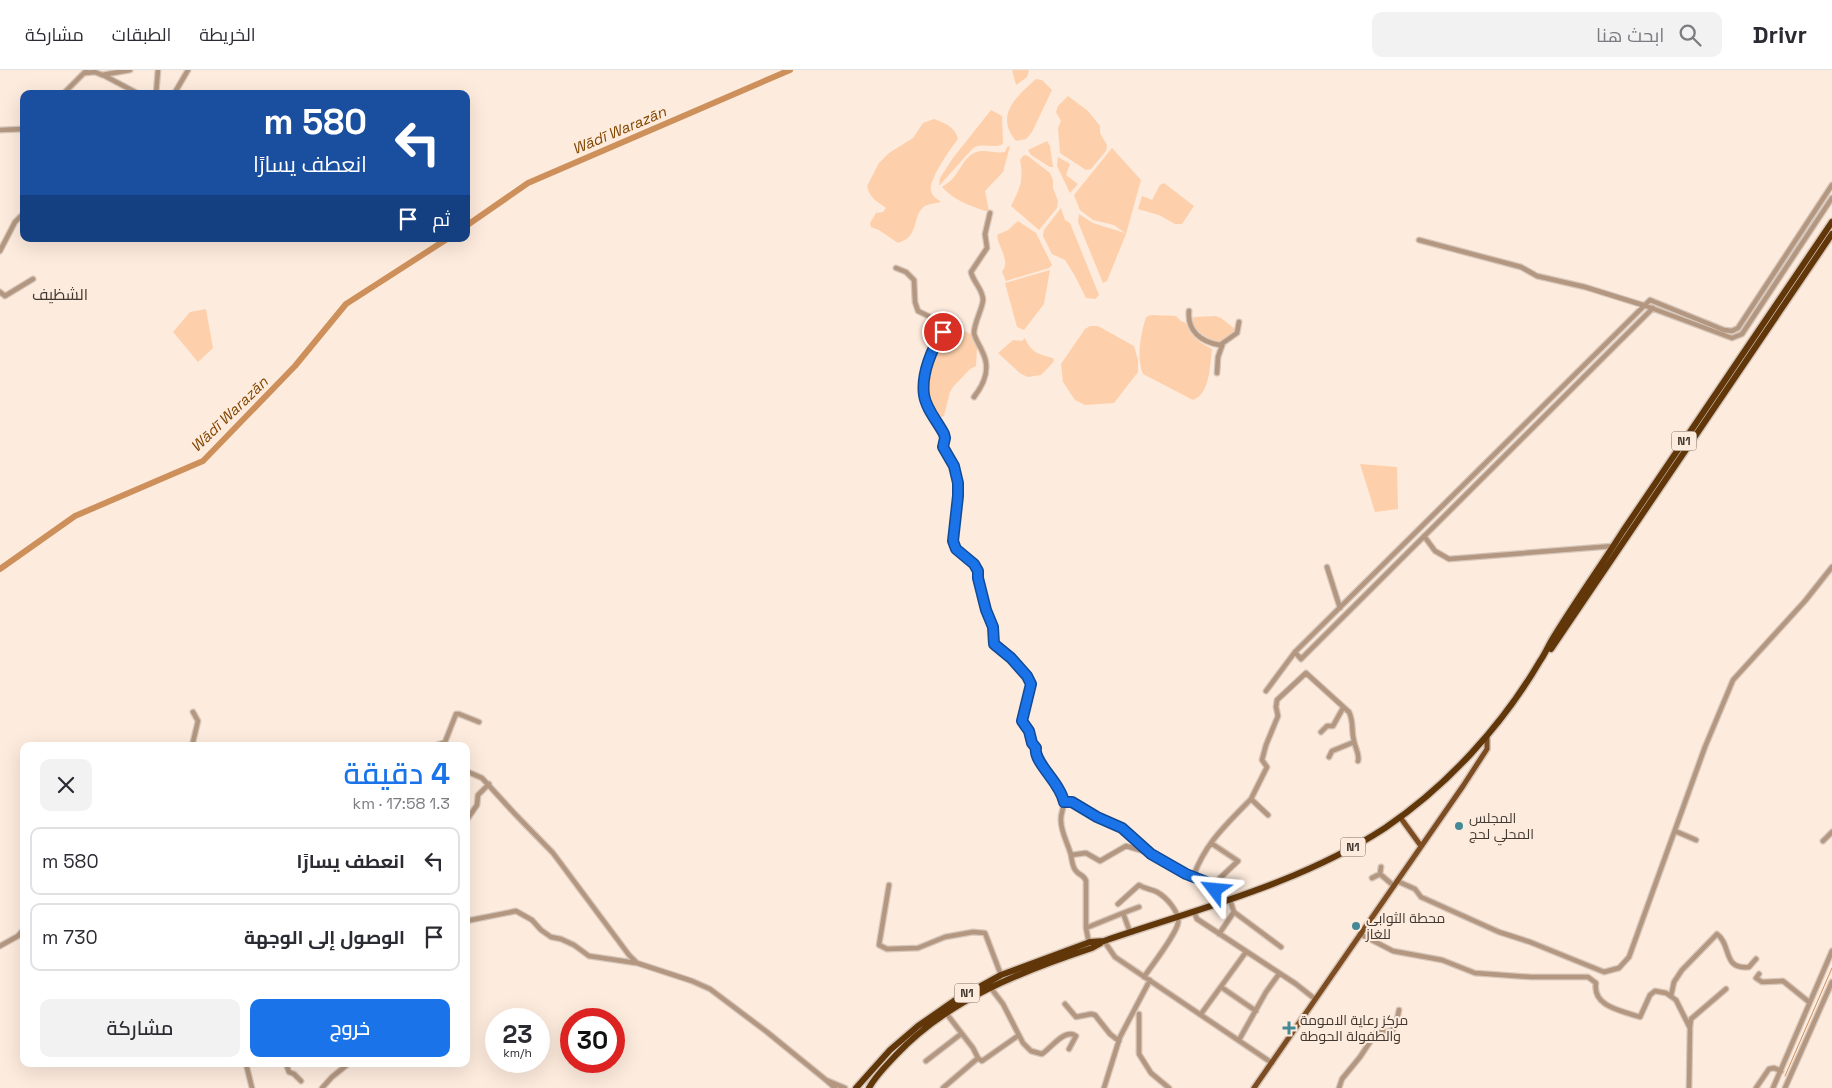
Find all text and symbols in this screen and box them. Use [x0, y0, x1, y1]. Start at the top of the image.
search box [1372, 12, 1722, 57]
text: Drivr [1752, 19, 1807, 50]
icon: search [1676, 21, 1704, 49]
text: مشاركة [25, 23, 84, 46]
text: الطبقات [112, 23, 171, 46]
text: الخريطة [199, 23, 256, 46]
text: ابحث هنا [1596, 23, 1664, 48]
text: 580 m [264, 100, 367, 144]
water label: Wādī Warazān [569, 101, 669, 158]
icon: left [385, 110, 450, 175]
text: انعطف يسارًا [253, 150, 367, 178]
icon: arrive [394, 205, 422, 233]
text: ثم [432, 207, 450, 232]
district label: الشظيف [32, 284, 88, 305]
pin [922, 311, 964, 353]
icon: arrive [929, 318, 957, 346]
water label: Wādī Warazān [186, 372, 272, 456]
road number: N1 [1672, 432, 1696, 451]
text: 4 دقيقة [343, 754, 450, 793]
button: close [40, 759, 92, 811]
text: 1.3 km · 17:58 [353, 793, 450, 814]
place label: المجلس المحلي لحج [1469, 809, 1534, 846]
marker: المجلس المحلي لحج [1453, 820, 1465, 832]
road number: N1 [1340, 838, 1366, 856]
icon: left [420, 847, 448, 875]
text: 580 m [42, 849, 99, 874]
text: انعطف يسارًا [297, 849, 405, 874]
position arrow [1188, 863, 1240, 915]
place label: محطة الثوابي للغاز [1365, 909, 1445, 943]
marker: محطة الثوابي للغاز [1350, 920, 1362, 932]
icon: arrive [420, 923, 448, 951]
text: 730 m [42, 925, 98, 950]
text: الوصول إلى الوجهة [244, 925, 405, 950]
road number: N1 [954, 984, 980, 1002]
button: مشاركة [40, 999, 240, 1057]
button: خروج [250, 999, 450, 1057]
speed limit sign: 30 [560, 1008, 625, 1073]
place label: مركز رعاية الامومة والطفولة الحوطة [1300, 1011, 1408, 1045]
text: 23 [502, 1018, 533, 1050]
marker: مركز رعاية الامومة والطفولة الحوطة [1282, 1021, 1296, 1035]
text: km/h [503, 1045, 532, 1061]

